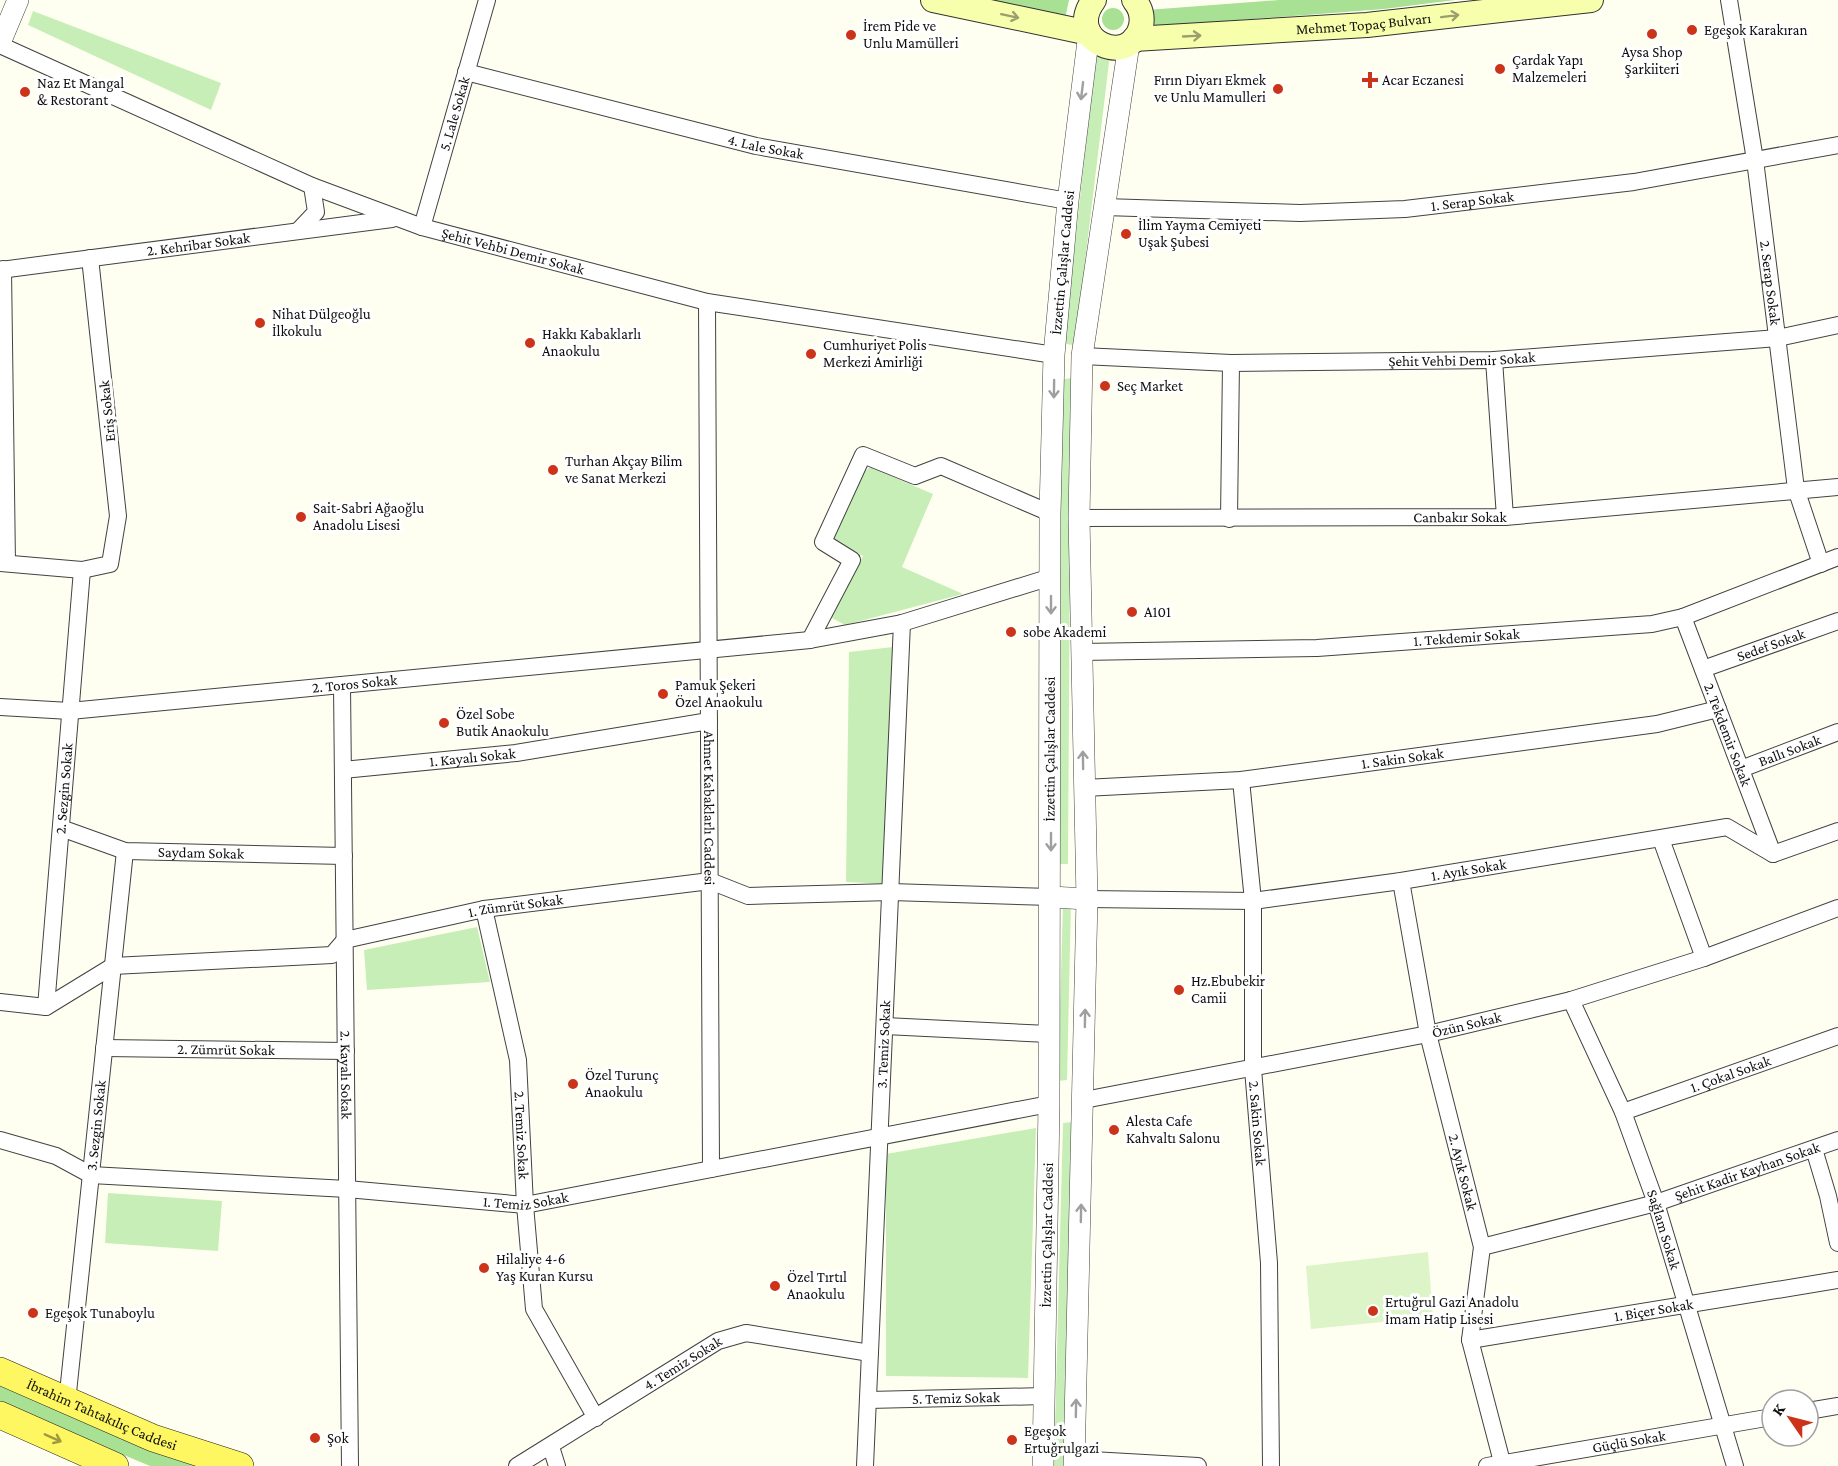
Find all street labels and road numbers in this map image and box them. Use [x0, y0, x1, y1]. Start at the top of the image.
street label: Mehmet Topaç Bulvarı [1295, 10, 1432, 37]
street label: 5. Lale Sokak [436, 74, 473, 153]
street label: 4. Lale Sokak [726, 131, 806, 162]
street label: 1. Serap Sokak [1430, 188, 1515, 214]
street label: İzzettin Çalışlar Caddesi [1048, 189, 1077, 335]
street label: Şehit Vehbi Demir Sokak [440, 225, 587, 278]
street label: 2. Kehribar Sokak [146, 229, 252, 259]
street label: 2. Serap Sokak [1757, 240, 1784, 327]
street label: Şehit Vehbi Demir Sokak [1388, 349, 1537, 370]
street label: Eriş Sokak [96, 379, 119, 443]
street label: Canbakır Sokak [1413, 509, 1508, 525]
street label: 1. Tekdemir Sokak [1413, 625, 1521, 649]
street label: Sedef Sokak [1735, 625, 1808, 664]
street label: 2. Toros Sokak [311, 672, 399, 696]
street label: İzzettin Çalışlar Caddesi [1041, 676, 1059, 822]
street label: 2. Tekdemir Sokak [1701, 681, 1755, 789]
street label: Ahmet Kabaklarlı Caddesi [701, 730, 718, 886]
street label: Ballı Sokak [1756, 731, 1824, 770]
street label: 2. Sezgin Sokak [52, 742, 76, 835]
street label: 1. Kayalı Sokak [428, 745, 517, 769]
street label: 1. Sakin Sokak [1360, 745, 1445, 772]
street label: Saydam Sokak [158, 844, 245, 862]
street label: 1. Ayık Sokak [1430, 856, 1508, 884]
street label: 1. Zümrüt Sokak [466, 891, 565, 920]
street label: 3. Temiz Sokak [874, 999, 893, 1089]
street label: Özün Sokak [1430, 1009, 1504, 1041]
street label: 2. Kayalı Sokak [337, 1030, 354, 1120]
street label: 2. Zümrüt Sokak [177, 1041, 276, 1058]
street label: 1. Çokal Sokak [1688, 1052, 1774, 1096]
street label: 3. Sezgin Sokak [83, 1079, 109, 1172]
street label: 2. Sakin Sokak [1246, 1080, 1269, 1167]
street label: 2. Temiz Sokak [512, 1091, 532, 1181]
street label: 2. Ayık Sokak [1446, 1132, 1481, 1213]
street label: Şehit Kadir Kayhan Sokak [1672, 1139, 1823, 1205]
street label: İzzettin Çalışlar Caddesi [1038, 1162, 1056, 1308]
street label: Sağlam Sokak [1644, 1187, 1684, 1272]
street label: 1. Temiz Sokak [482, 1189, 571, 1213]
street label: 1. Biçer Sokak [1613, 1296, 1695, 1324]
street label: 4. Temiz Sokak [641, 1332, 725, 1393]
street label: İbrahim Tahtakılıç Caddesi [24, 1376, 179, 1453]
street label: 5. Temiz Sokak [912, 1389, 1001, 1407]
street label: Güçlü Sokak [1591, 1427, 1668, 1456]

